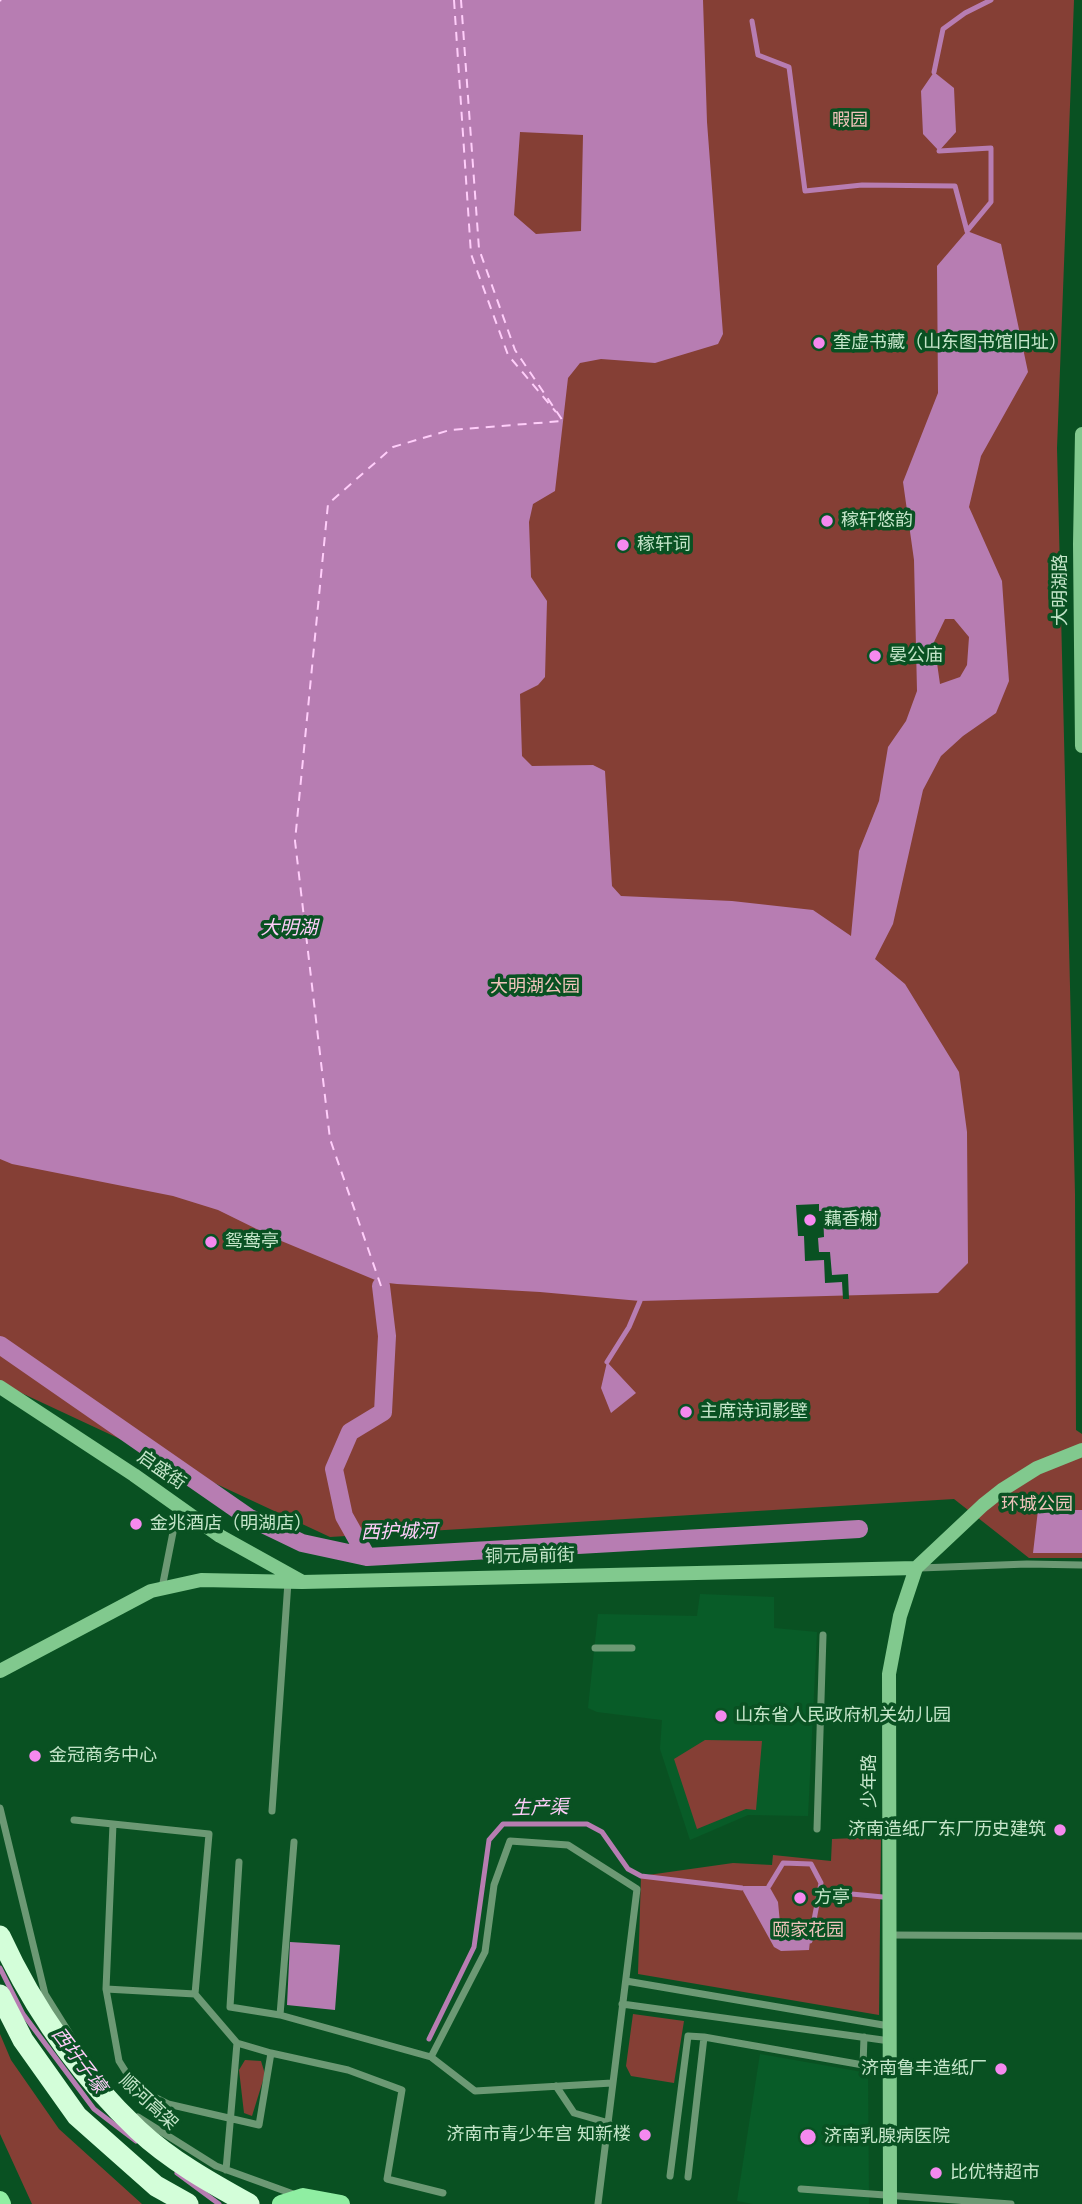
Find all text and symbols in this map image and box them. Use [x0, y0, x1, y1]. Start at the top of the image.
park label: 暇园 [832, 110, 868, 132]
place label: 奎虚书藏（山东图书馆旧址） [833, 332, 1067, 354]
marker: 奎虚书藏（山东图书馆旧址） [811, 335, 827, 351]
place label: 稼轩悠韵 [841, 510, 913, 532]
marker: 稼轩悠韵 [819, 513, 835, 529]
place label: 稼轩词 [637, 534, 691, 556]
marker: 稼轩词 [615, 537, 631, 553]
street label: 大明湖路 [1050, 554, 1072, 626]
place label: 晏公庙 [889, 645, 943, 667]
marker: 晏公庙 [867, 648, 883, 664]
water label: 大明湖 [261, 918, 317, 940]
park label: 大明湖公园 [490, 976, 580, 998]
place label: 藕香榭 [824, 1209, 878, 1231]
marker: 藕香榭 [802, 1212, 818, 1228]
place label: 鸳鸯亭 [225, 1231, 279, 1253]
marker: 鸳鸯亭 [203, 1234, 219, 1250]
place label: 主席诗词影壁 [700, 1401, 808, 1423]
marker: 主席诗词影壁 [678, 1404, 694, 1420]
street label: 启盛街 [133, 1447, 189, 1495]
park label: 环城公园 [1001, 1494, 1073, 1516]
place label: 金兆酒店（明湖店） [150, 1513, 312, 1535]
marker: 金兆酒店（明湖店） [128, 1516, 144, 1532]
water label: 西护城河 [361, 1521, 437, 1545]
street label: 铜元局前街 [485, 1545, 575, 1569]
place label: 山东省人民政府机关幼儿园 [735, 1705, 951, 1727]
marker: 山东省人民政府机关幼儿园 [713, 1708, 729, 1724]
place label: 金冠商务中心 [49, 1745, 157, 1767]
marker: 金冠商务中心 [27, 1748, 43, 1764]
street label: 少年路 [859, 1754, 881, 1808]
water label: 生产渠 [511, 1797, 569, 1821]
place label: 济南造纸厂东厂历史建筑 [848, 1819, 1046, 1841]
marker: 济南造纸厂东厂历史建筑 [1052, 1822, 1068, 1838]
place label: 方亭 [814, 1887, 850, 1909]
marker: 方亭 [792, 1890, 808, 1906]
park label: 颐家花园 [772, 1920, 844, 1942]
water label: 西圩子壕 [46, 2024, 110, 2098]
place label: 济南鲁丰造纸厂 [861, 2058, 987, 2080]
marker: 济南鲁丰造纸厂 [993, 2061, 1009, 2077]
street label: 顺河高架 [114, 2071, 182, 2135]
place label: 济南市青少年宫 知新楼 [447, 2124, 631, 2146]
place label: 济南乳腺病医院 [824, 2126, 950, 2148]
marker: 济南市青少年宫 知新楼 [637, 2127, 653, 2143]
marker: 济南乳腺病医院 [798, 2127, 818, 2147]
place label: 比优特超市 [950, 2162, 1040, 2184]
marker: 比优特超市 [928, 2165, 944, 2181]

